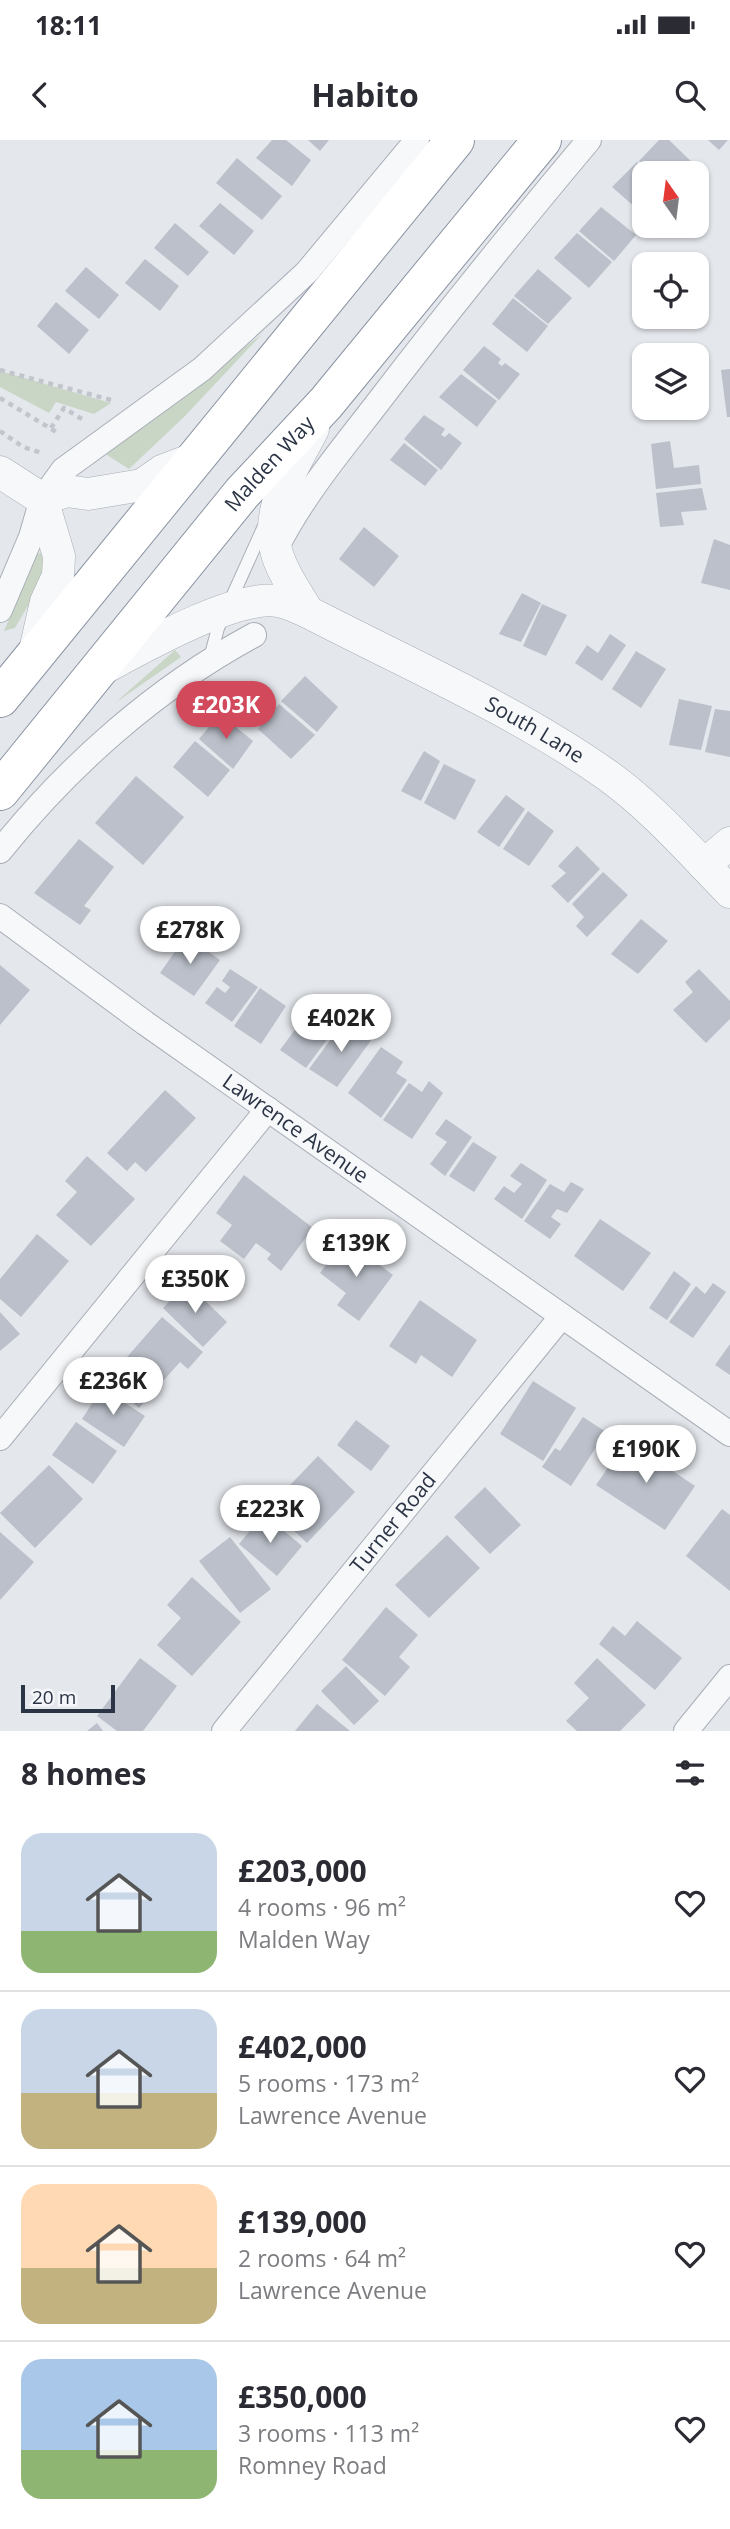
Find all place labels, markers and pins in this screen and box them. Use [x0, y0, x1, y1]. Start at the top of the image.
pin: £203K [177, 682, 275, 741]
pin: £278K [141, 906, 239, 966]
pin: £402K [292, 995, 390, 1054]
pin: £139K [307, 1220, 405, 1279]
pin: £350K [146, 1256, 244, 1315]
pin: £236K [64, 1358, 162, 1417]
pin: £190K [597, 1426, 695, 1485]
pin: £223K [221, 1486, 319, 1545]

